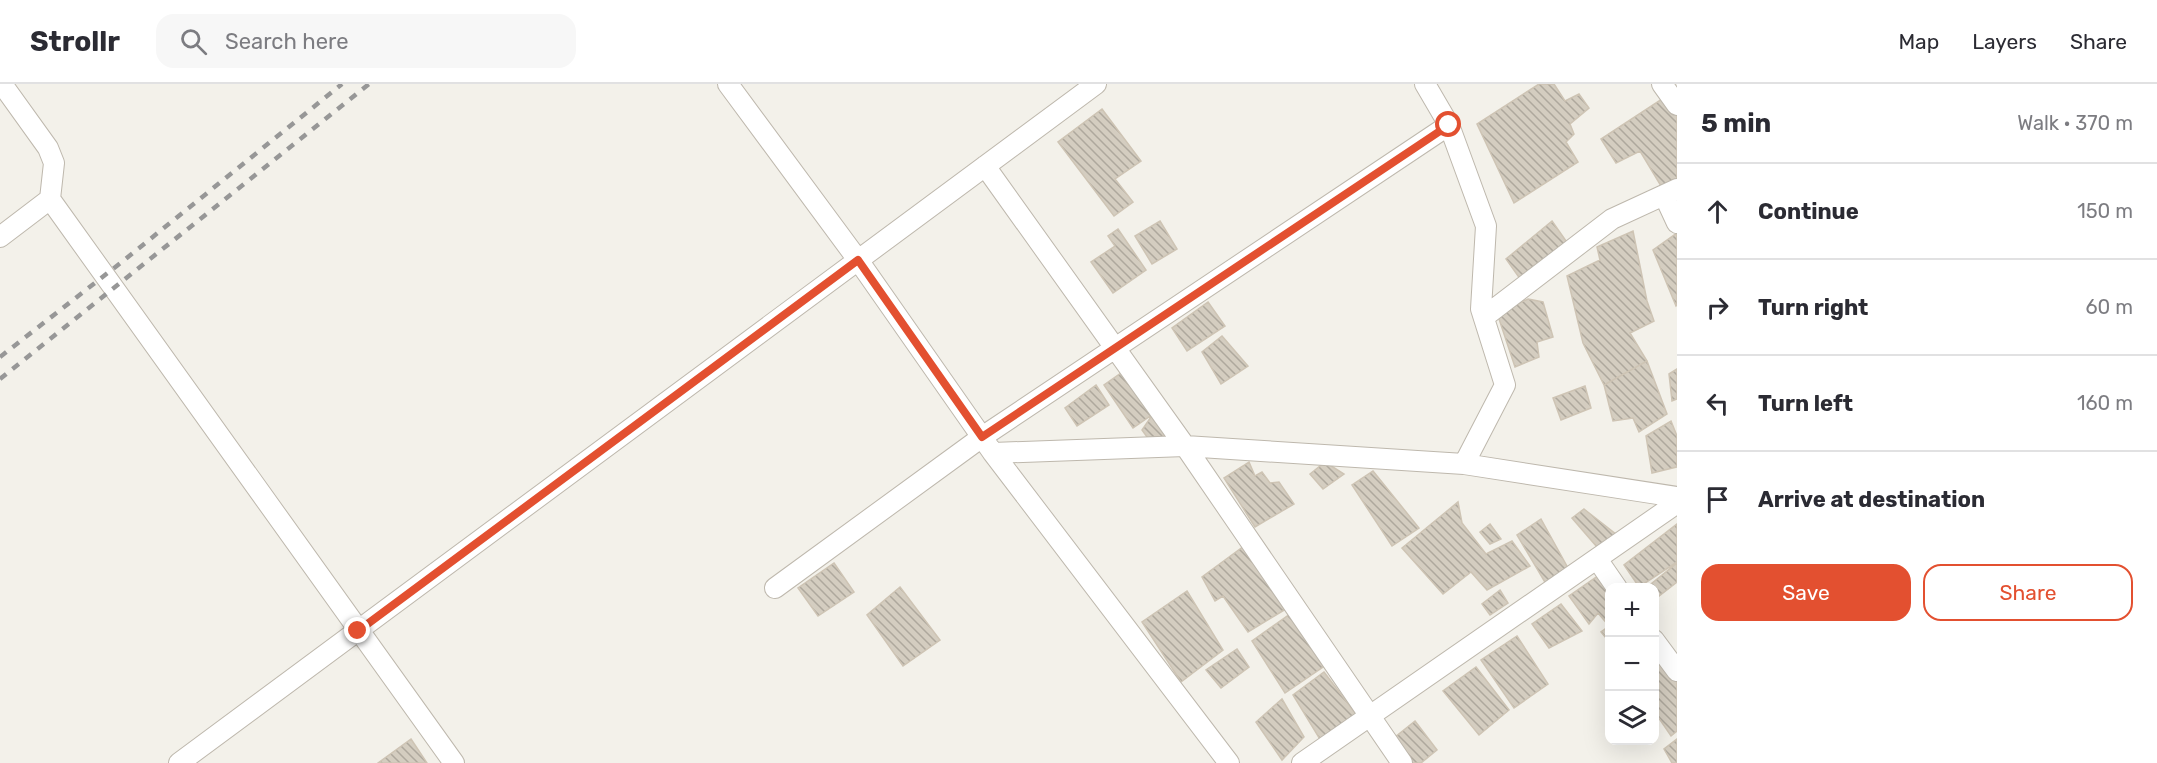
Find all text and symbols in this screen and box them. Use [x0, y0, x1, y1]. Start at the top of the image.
search box [156, 14, 576, 68]
text: Strollr [30, 25, 120, 58]
icon: search [177, 25, 210, 58]
text: Search here [225, 28, 348, 55]
text: Map [1898, 29, 1939, 54]
text: Layers [1972, 29, 2037, 54]
text: Share [2070, 29, 2127, 54]
text: 5 min [1701, 108, 1771, 139]
route start [1435, 111, 1461, 137]
text: Walk · 370 m [2017, 111, 2133, 135]
icon: ahead [1701, 195, 1734, 228]
text: Continue [1758, 198, 1859, 225]
text: 150 m [2077, 199, 2133, 223]
icon: right [1701, 291, 1734, 324]
text: Turn right [1758, 294, 1868, 321]
text: 60 m [2086, 295, 2133, 319]
icon: left [1701, 387, 1734, 420]
text: Turn left [1758, 390, 1853, 417]
text: 160 m [2077, 391, 2133, 415]
icon: arrive [1701, 483, 1734, 516]
text: Arrive at destination [1758, 486, 1985, 513]
button: Save [1701, 564, 1911, 621]
button: Share [1923, 564, 2133, 621]
map controls [1605, 583, 1659, 745]
button: + [1605, 583, 1659, 637]
route end [344, 617, 370, 643]
button: − [1605, 637, 1659, 691]
button: layers [1605, 691, 1659, 745]

